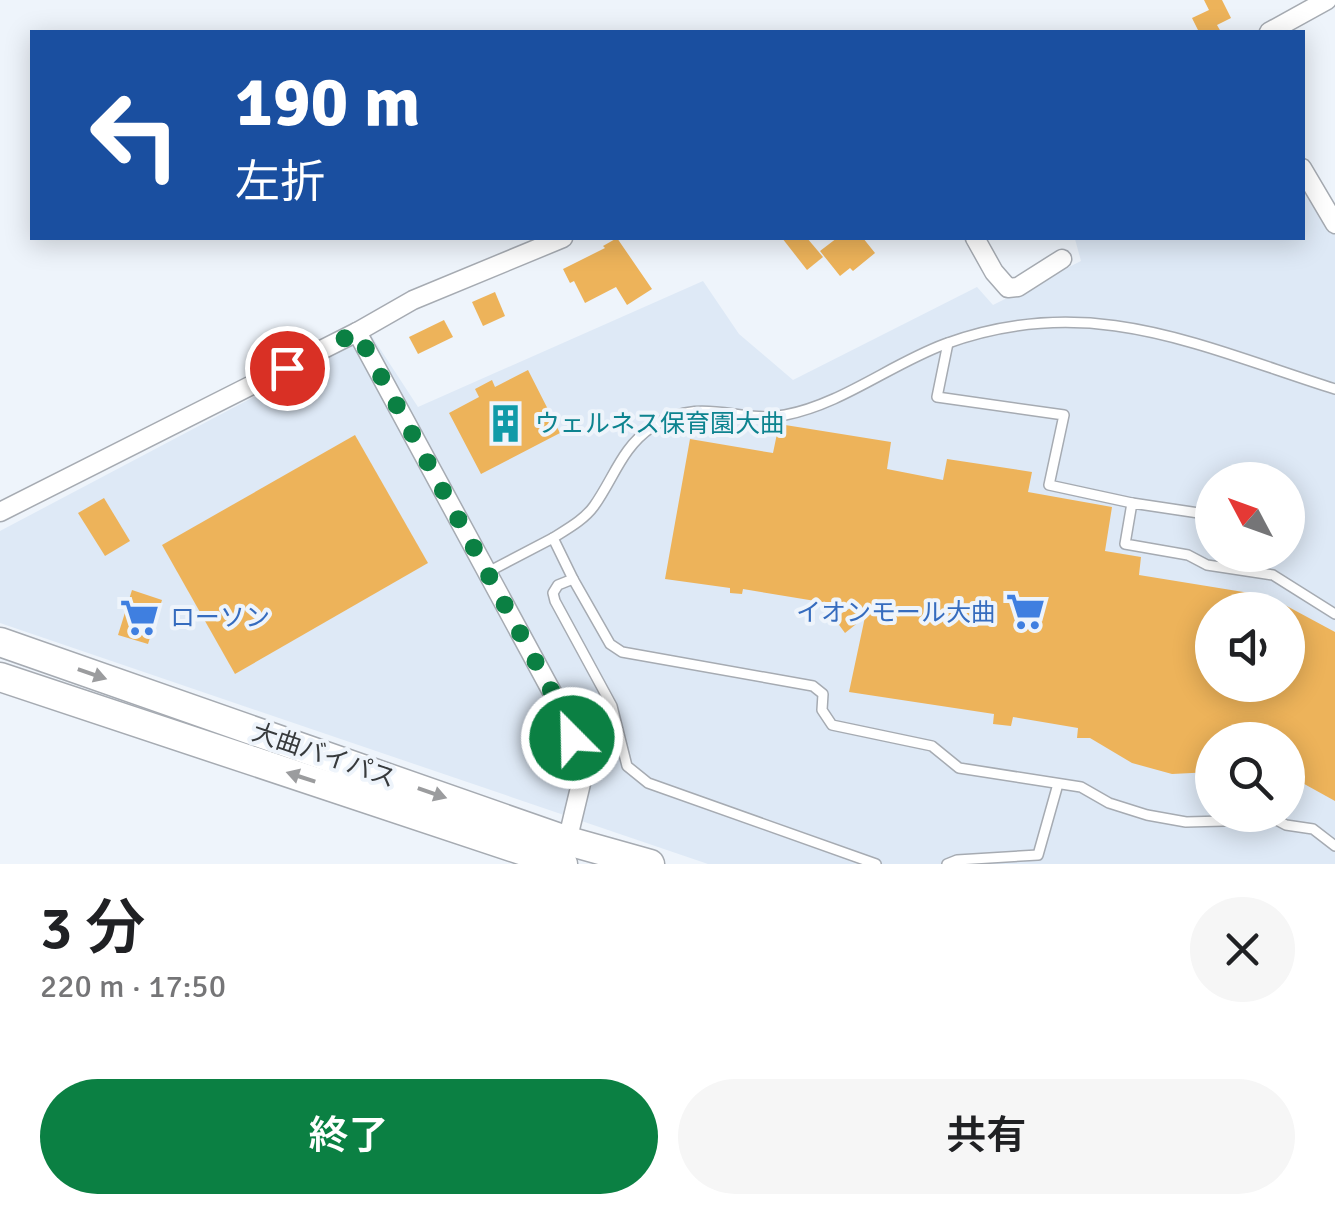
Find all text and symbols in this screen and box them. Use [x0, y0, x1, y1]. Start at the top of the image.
text: 190 m [235, 59, 420, 145]
icon: left [70, 70, 200, 200]
text: 左折 [235, 155, 325, 210]
pin [245, 326, 330, 411]
icon: arrive [260, 341, 315, 396]
building icon: ウェルネス保育園大曲 [484, 402, 526, 444]
place label: ウェルネス保育園大曲 [535, 408, 785, 439]
north arrow [1195, 462, 1305, 572]
map controls [1195, 462, 1305, 832]
supermarket icon: イオンモール大曲 [1005, 591, 1047, 633]
button: sound [1195, 592, 1305, 702]
supermarket icon: ローソン [119, 596, 161, 638]
place label: イオンモール大曲 [796, 597, 996, 628]
place label: ローソン [170, 602, 270, 633]
one-way arrow [78, 667, 108, 682]
position arrow [520, 686, 624, 790]
street label: 大曲バイパス [248, 716, 400, 794]
button: search [1195, 722, 1305, 832]
one-way arrow [285, 768, 315, 783]
one-way arrow [417, 786, 447, 801]
text: 3 分 [40, 892, 146, 966]
button: close [1190, 897, 1295, 1002]
text: 220 m · 17:50 [40, 967, 226, 1006]
button: 終了 [40, 1079, 658, 1194]
button: 共有 [678, 1079, 1295, 1194]

